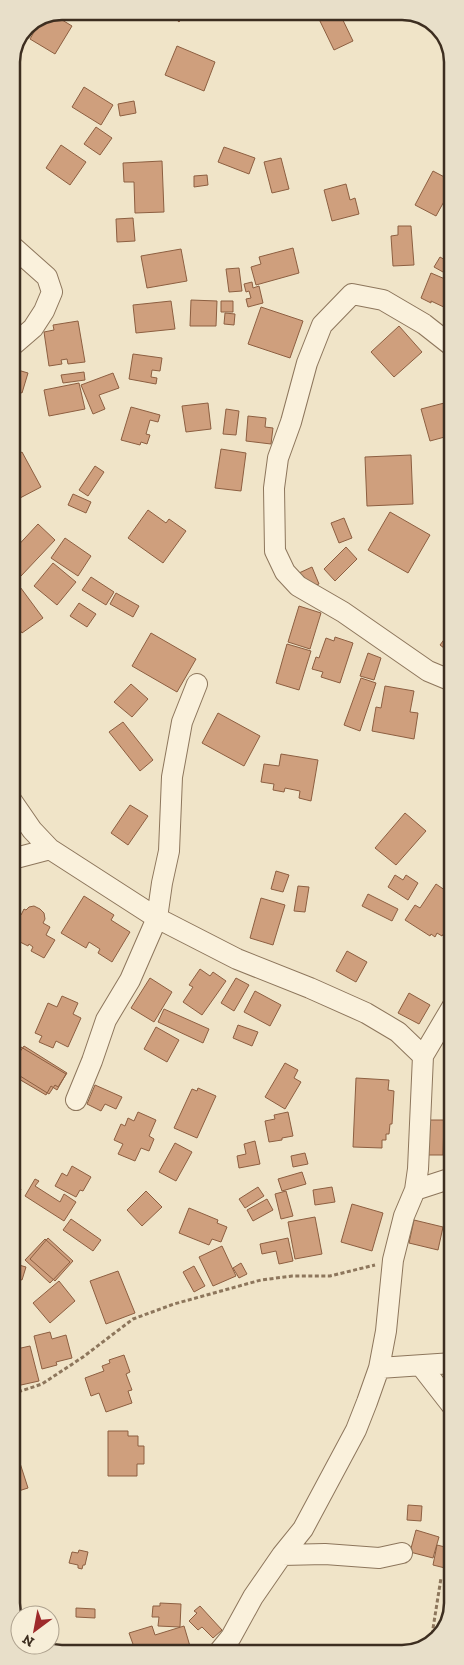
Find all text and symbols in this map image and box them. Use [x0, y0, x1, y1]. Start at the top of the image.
north arrow [10, 1605, 60, 1655]
text: N [19, 1630, 37, 1651]

